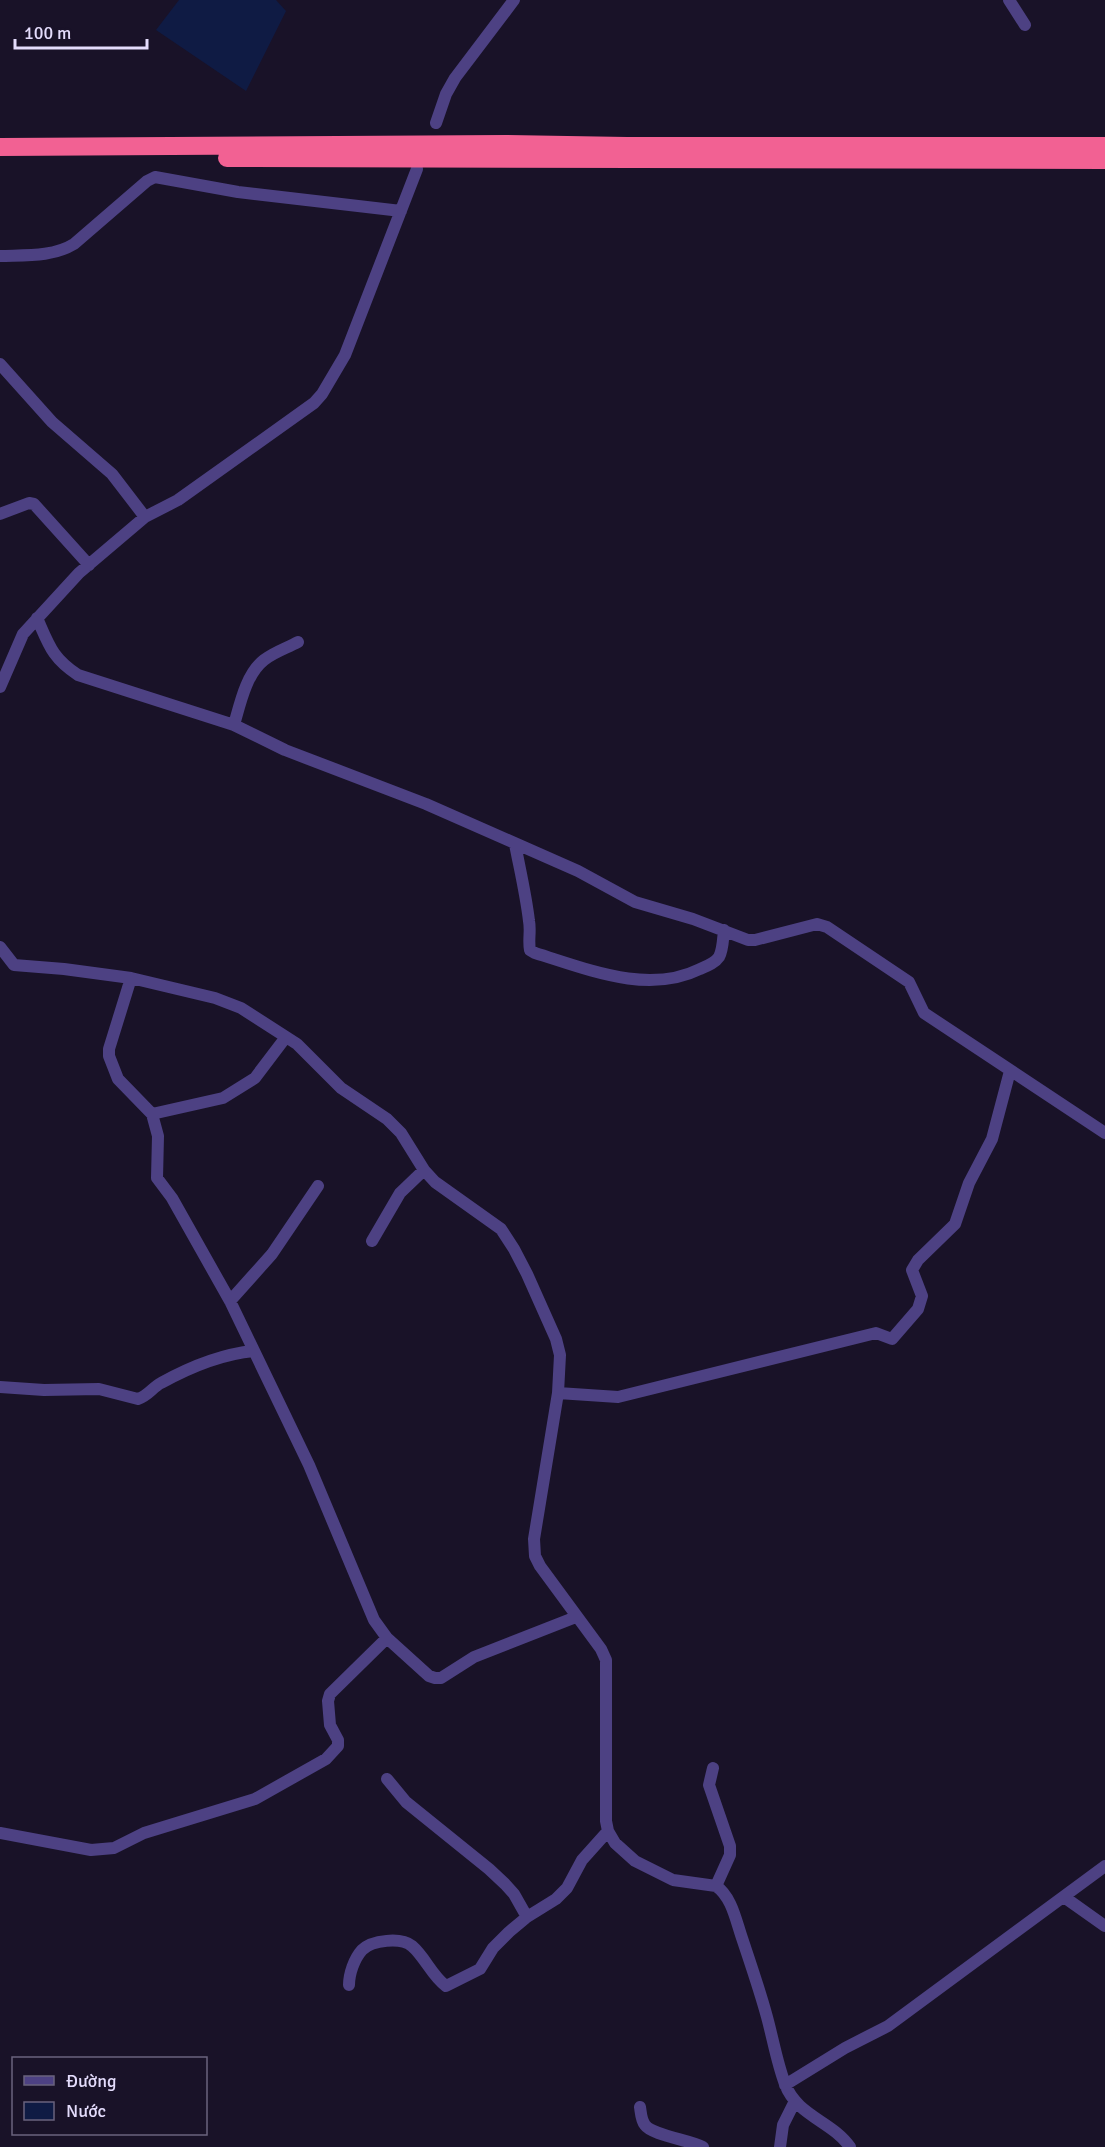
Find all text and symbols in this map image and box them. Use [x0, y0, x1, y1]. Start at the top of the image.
scale bar [15, 12, 147, 50]
text: 100 m [24, 22, 71, 44]
legend [12, 2057, 207, 2135]
text: Đường [66, 2070, 117, 2092]
text: Nước [66, 2100, 106, 2122]

